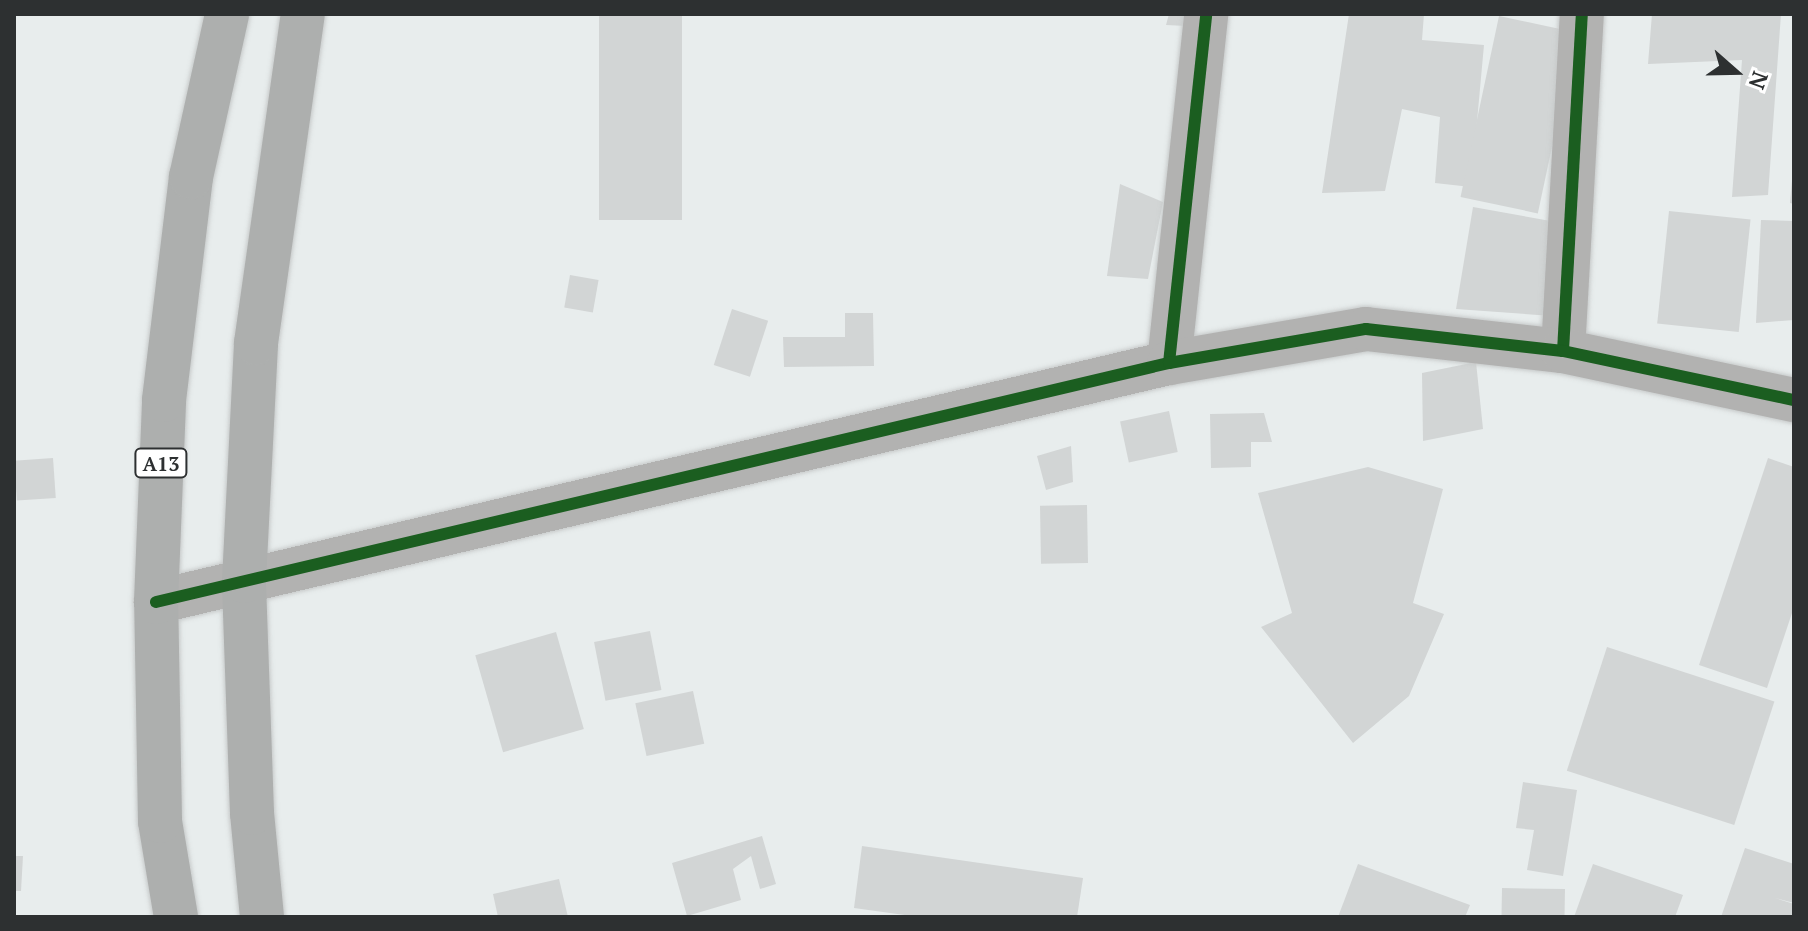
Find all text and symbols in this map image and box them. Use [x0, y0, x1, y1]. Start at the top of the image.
north arrow [1696, 32, 1776, 112]
text: N [1743, 68, 1776, 93]
road number: A13 [133, 447, 189, 479]

